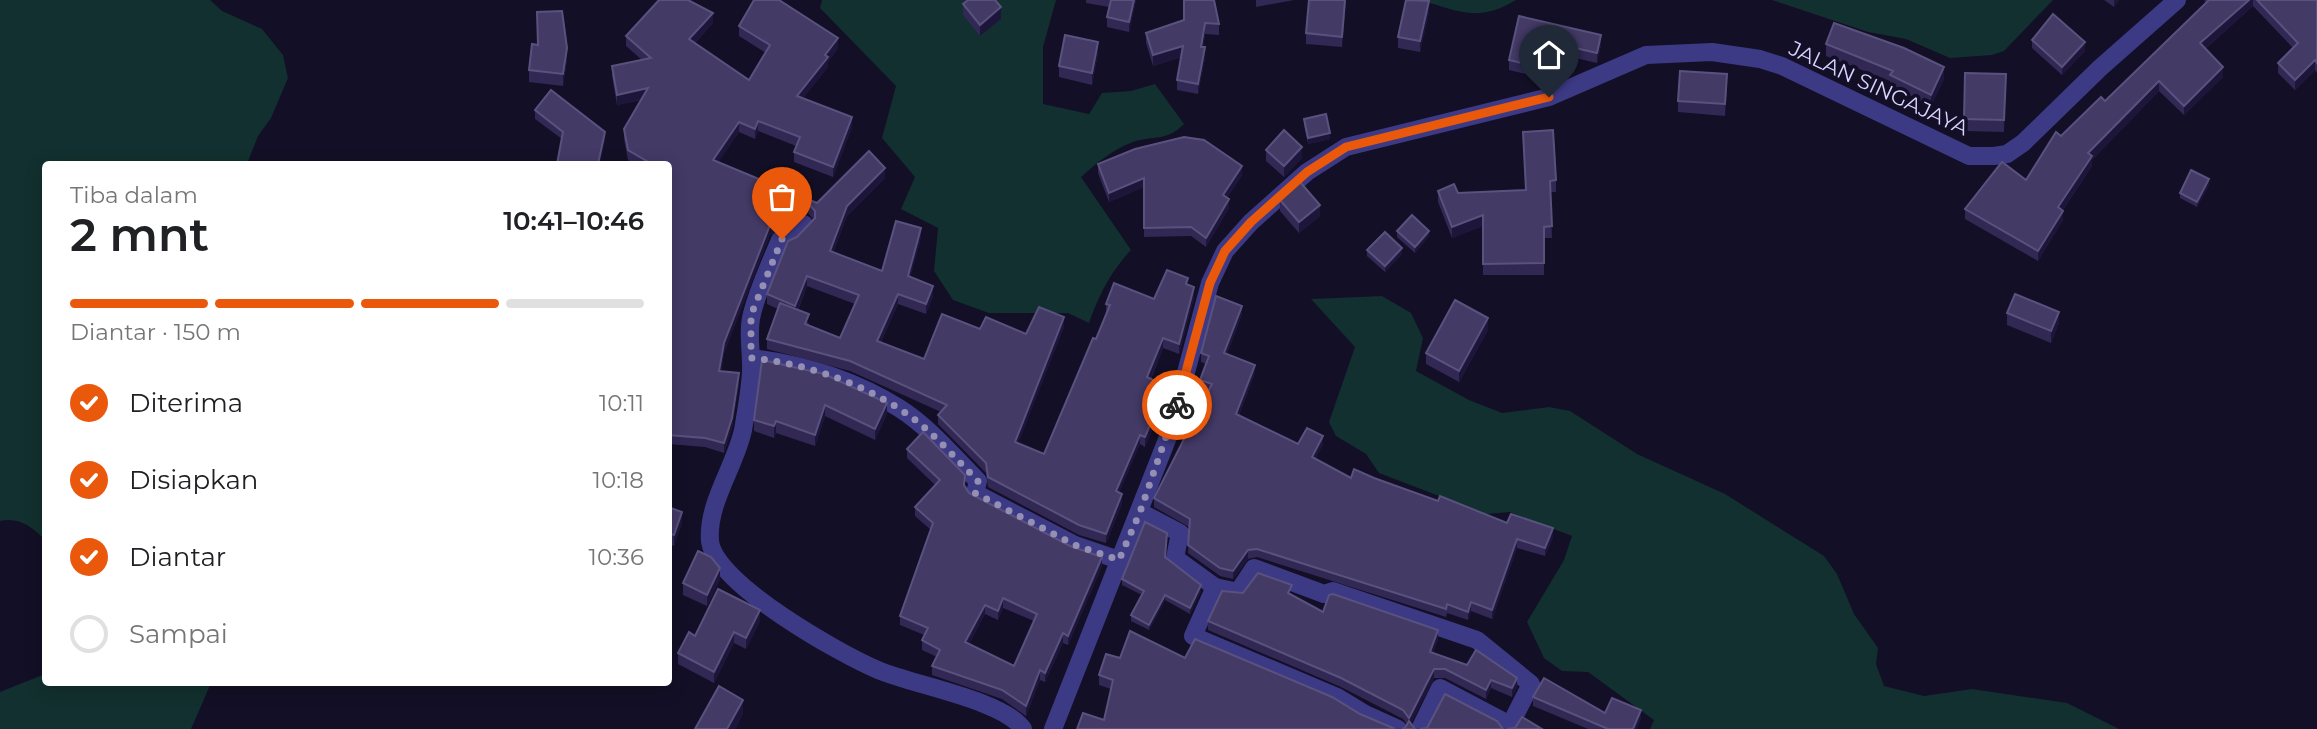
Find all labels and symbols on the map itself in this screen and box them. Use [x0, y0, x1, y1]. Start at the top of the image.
pin [1519, 25, 1579, 97]
street label: JALAN SINGAJAYA [1784, 35, 1973, 141]
pin [752, 167, 812, 239]
courier [1142, 370, 1212, 440]

